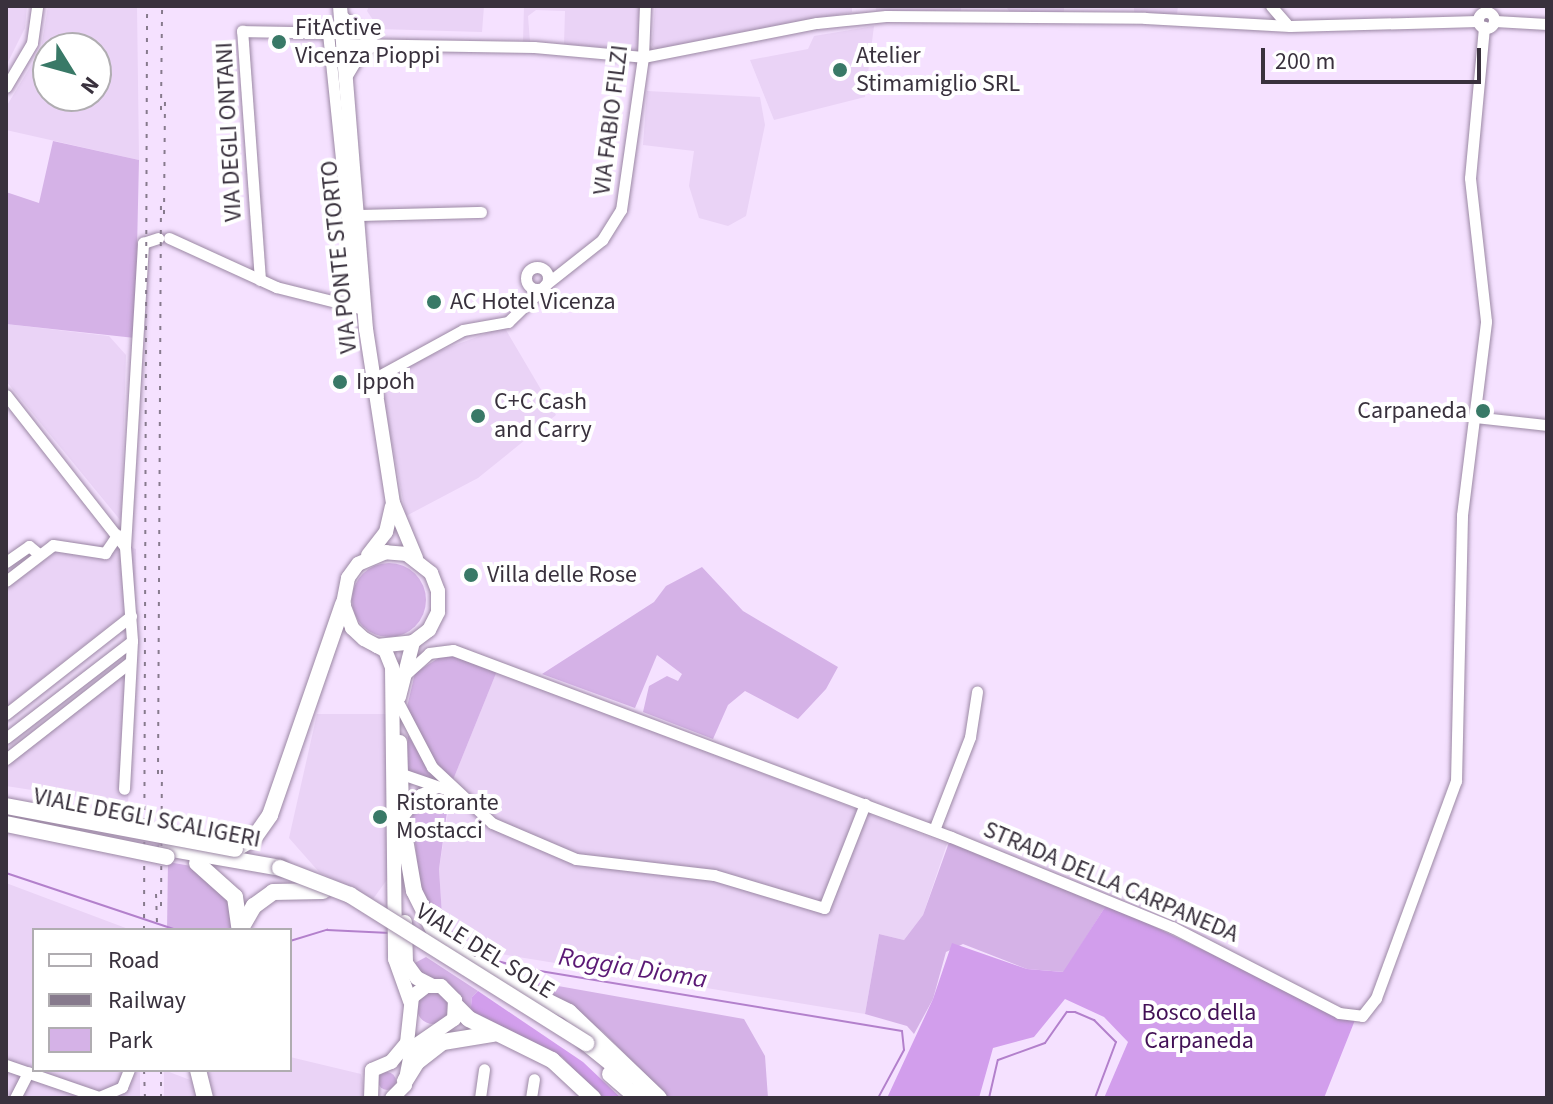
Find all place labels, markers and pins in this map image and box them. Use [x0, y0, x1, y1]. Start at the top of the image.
place label: FitActive Vicenza Pioppi [295, 14, 440, 70]
marker: FitActive Vicenza Pioppi [270, 33, 288, 51]
place label: Atelier Stimamiglio SRL [856, 42, 1020, 98]
marker: Atelier Stimamiglio SRL [831, 61, 849, 79]
place label: AC Hotel Vicenza [450, 288, 616, 316]
marker: AC Hotel Vicenza [425, 293, 443, 311]
place label: Ippoh [356, 368, 415, 396]
marker: Ippoh [331, 373, 349, 391]
place label: C+C Cash and Carry [494, 388, 592, 444]
place label: Carpaneda [1357, 397, 1467, 425]
marker: Carpaneda [1474, 402, 1492, 420]
marker: C+C Cash and Carry [469, 407, 487, 425]
place label: Villa delle Rose [487, 561, 637, 589]
marker: Villa delle Rose [462, 566, 480, 584]
place label: Ristorante Mostacci [396, 789, 499, 845]
marker: Ristorante Mostacci [371, 808, 389, 826]

